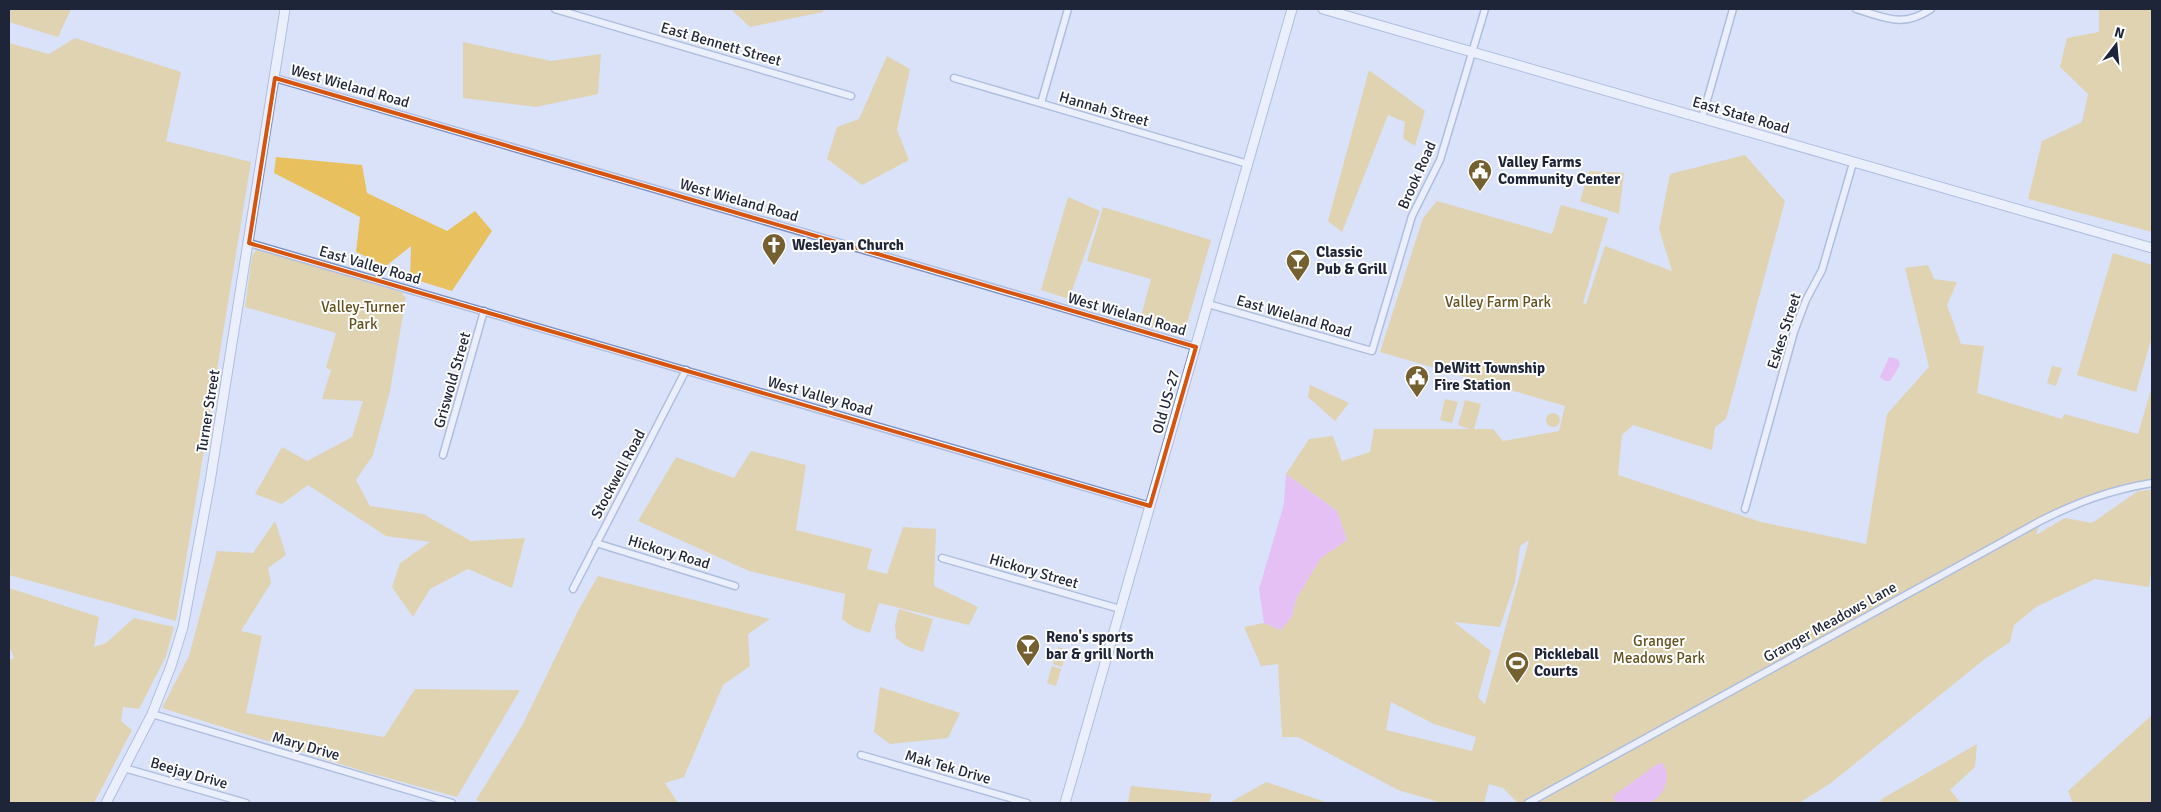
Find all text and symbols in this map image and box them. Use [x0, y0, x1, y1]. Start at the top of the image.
street label: East Bennett Street [659, 18, 783, 70]
north arrow [2091, 20, 2141, 70]
text: N [2112, 23, 2126, 42]
street label: West Wieland Road [289, 60, 411, 112]
street label: Hannah Street [1057, 88, 1151, 130]
street label: East State Road [1690, 93, 1792, 137]
street label: Brook Road [1394, 138, 1440, 212]
place label: Valley Farms Community Center [1498, 153, 1620, 188]
public building icon: Valley Farms Community Center [1467, 158, 1493, 192]
street label: West Wieland Road [678, 174, 800, 226]
church icon: Wesleyan Church [761, 232, 787, 266]
place label: Wesleyan Church [792, 236, 904, 254]
street label: East Valley Road [317, 242, 423, 288]
place label: Classic Pub & Grill [1316, 243, 1387, 278]
bar icon: Classic Pub & Grill [1285, 248, 1311, 282]
street label: West Wieland Road [1066, 288, 1188, 340]
street label: East Wieland Road [1234, 291, 1354, 341]
street label: Eskes Street [1763, 291, 1805, 371]
park label: Valley Farm Park [1445, 293, 1552, 311]
park label: Valley-Turner Park [321, 298, 405, 333]
street label: Griswold Street [430, 330, 474, 430]
place label: DeWitt Township Fire Station [1434, 359, 1545, 394]
public building icon: DeWitt Township Fire Station [1404, 364, 1430, 398]
street label: Turner Street [193, 368, 223, 454]
street label: Old US-27 [1148, 368, 1184, 436]
street label: West Valley Road [765, 372, 875, 420]
street label: Stockwell Road [587, 426, 649, 522]
street label: Hickory Road [626, 531, 712, 573]
street label: Hickory Street [987, 550, 1081, 592]
street label: Granger Meadows Lane [1760, 578, 1900, 666]
place label: Reno's sports bar & grill North [1046, 628, 1154, 663]
park label: Granger Meadows Park [1613, 632, 1706, 667]
bar icon: Reno's sports bar & grill North [1015, 633, 1041, 667]
place label: Pickleball Courts [1534, 645, 1599, 680]
sports icon: Pickleball Courts [1504, 650, 1530, 684]
street label: Mary Drive [270, 728, 342, 764]
street label: Mak Tek Drive [903, 746, 993, 788]
street label: Beejay Drive [148, 753, 230, 793]

